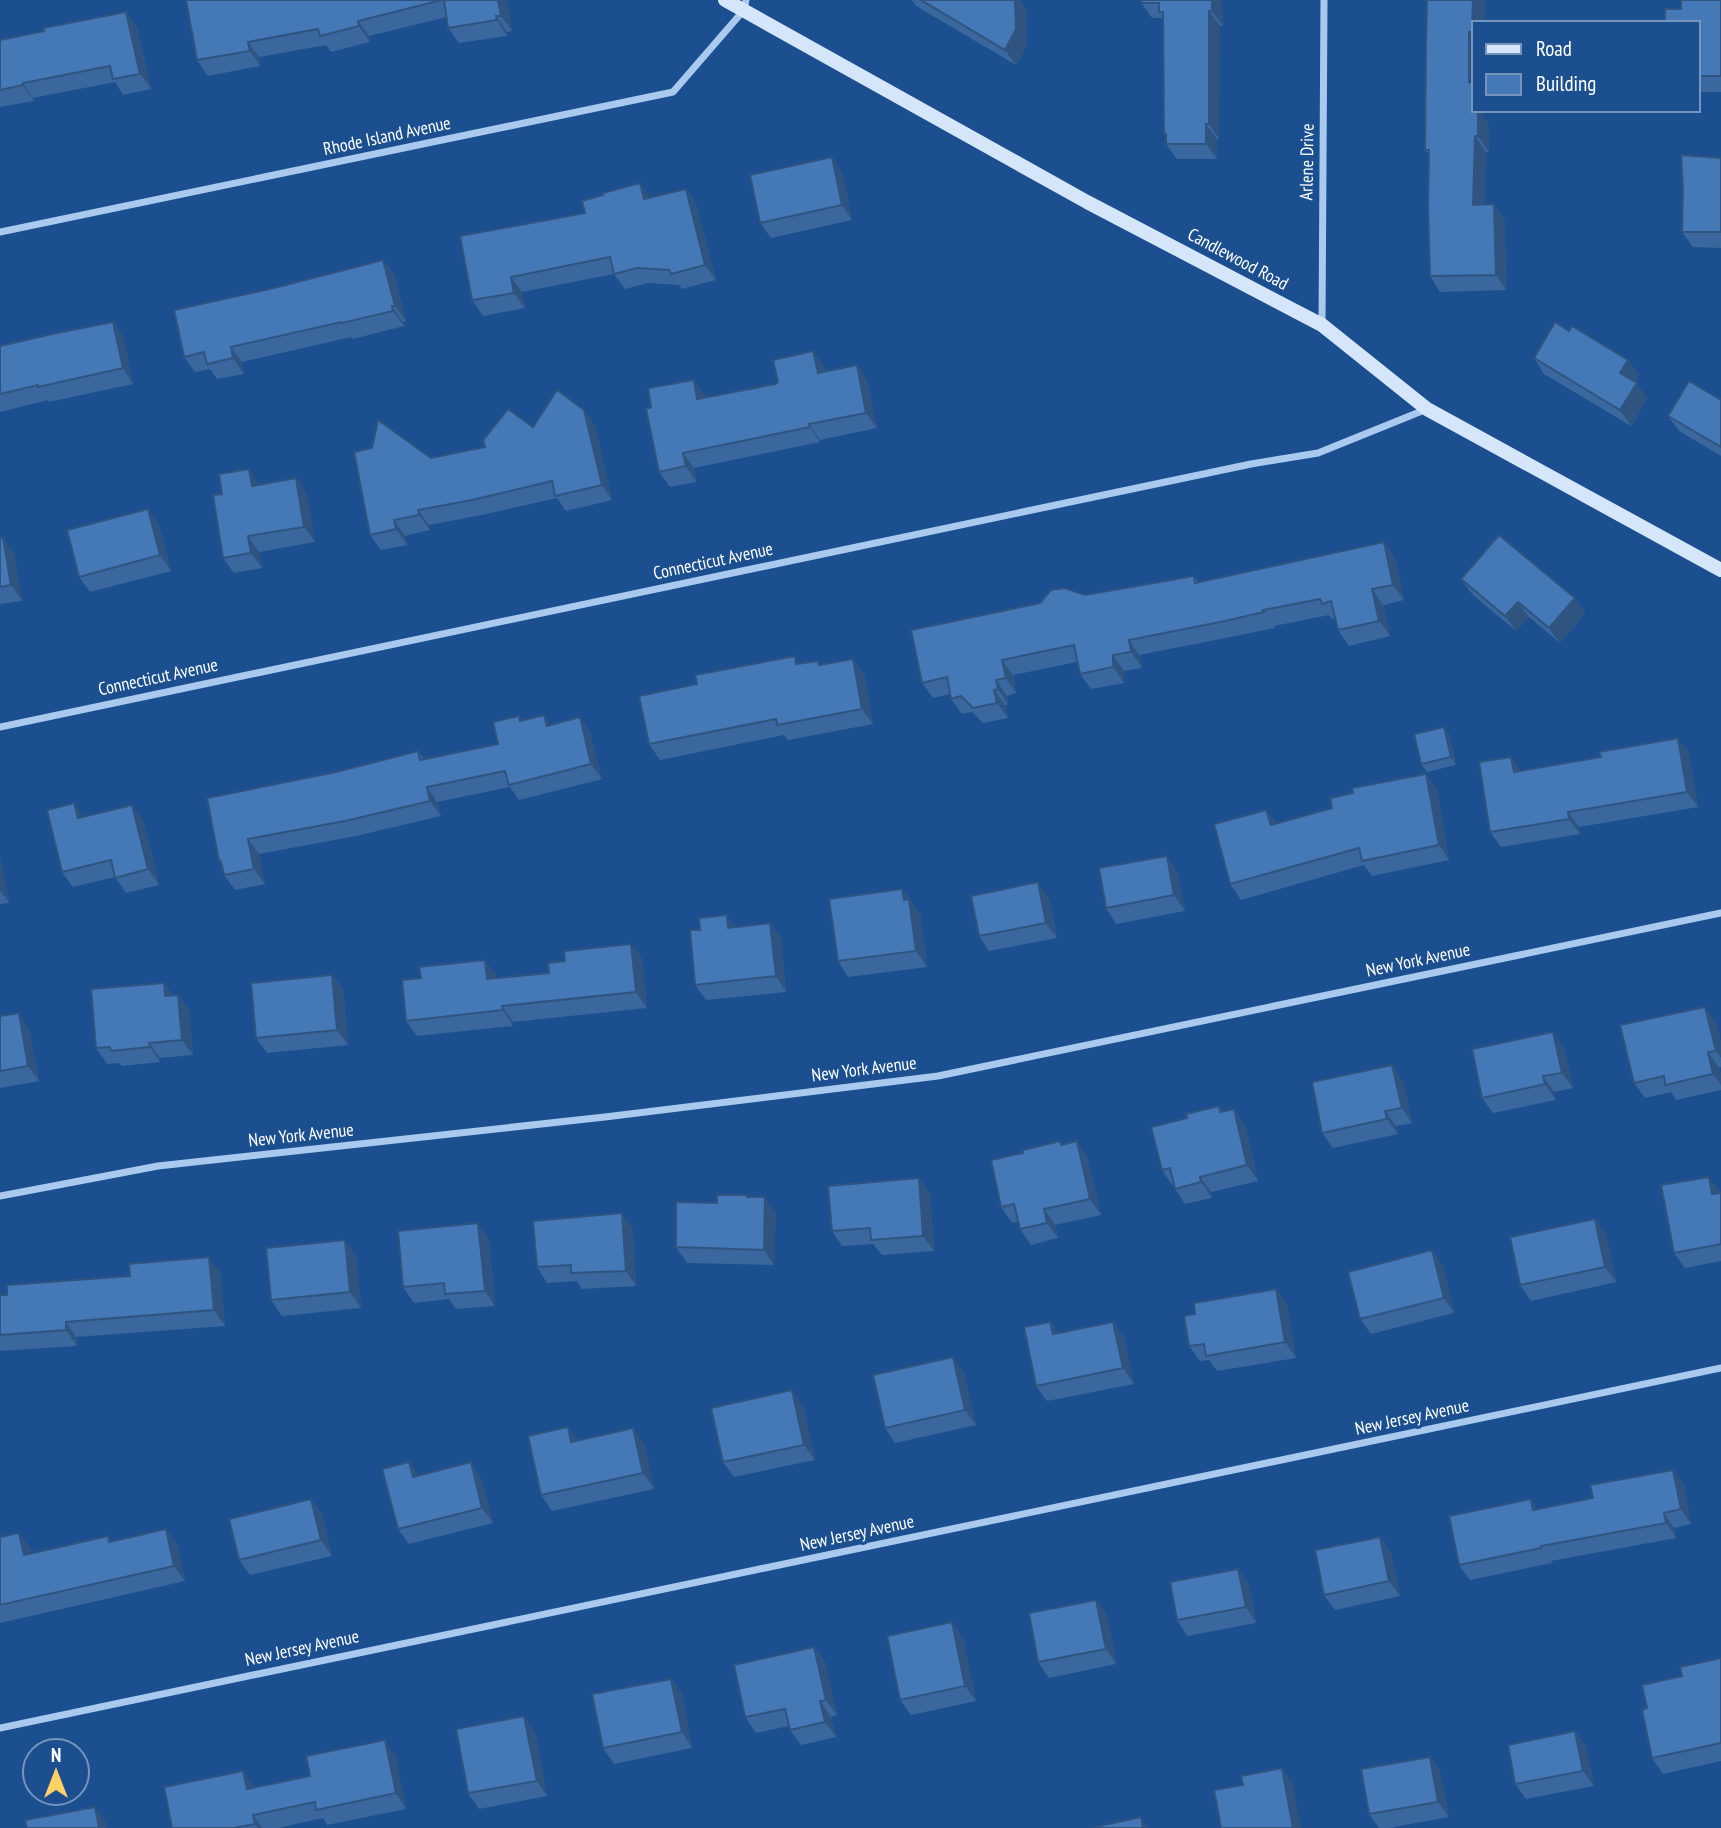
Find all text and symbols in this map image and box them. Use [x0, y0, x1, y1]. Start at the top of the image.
legend [1472, 21, 1700, 112]
text: Road [1536, 35, 1572, 62]
text: Building [1536, 70, 1596, 97]
street label: Rhode Island Avenue [321, 111, 453, 160]
street label: Arlene Drive [1294, 123, 1319, 201]
street label: Candlewood Road [1184, 222, 1293, 295]
street label: Connecticut Avenue [651, 537, 775, 584]
street label: Connecticut Avenue [96, 653, 220, 700]
street label: New York Avenue [1364, 937, 1472, 982]
street label: New York Avenue [810, 1051, 918, 1086]
street label: New York Avenue [247, 1118, 355, 1151]
street label: New Jersey Avenue [1353, 1393, 1471, 1440]
street label: New Jersey Avenue [798, 1509, 916, 1556]
street label: New Jersey Avenue [243, 1624, 361, 1671]
north arrow [21, 1737, 91, 1807]
text: N [51, 1743, 61, 1767]

